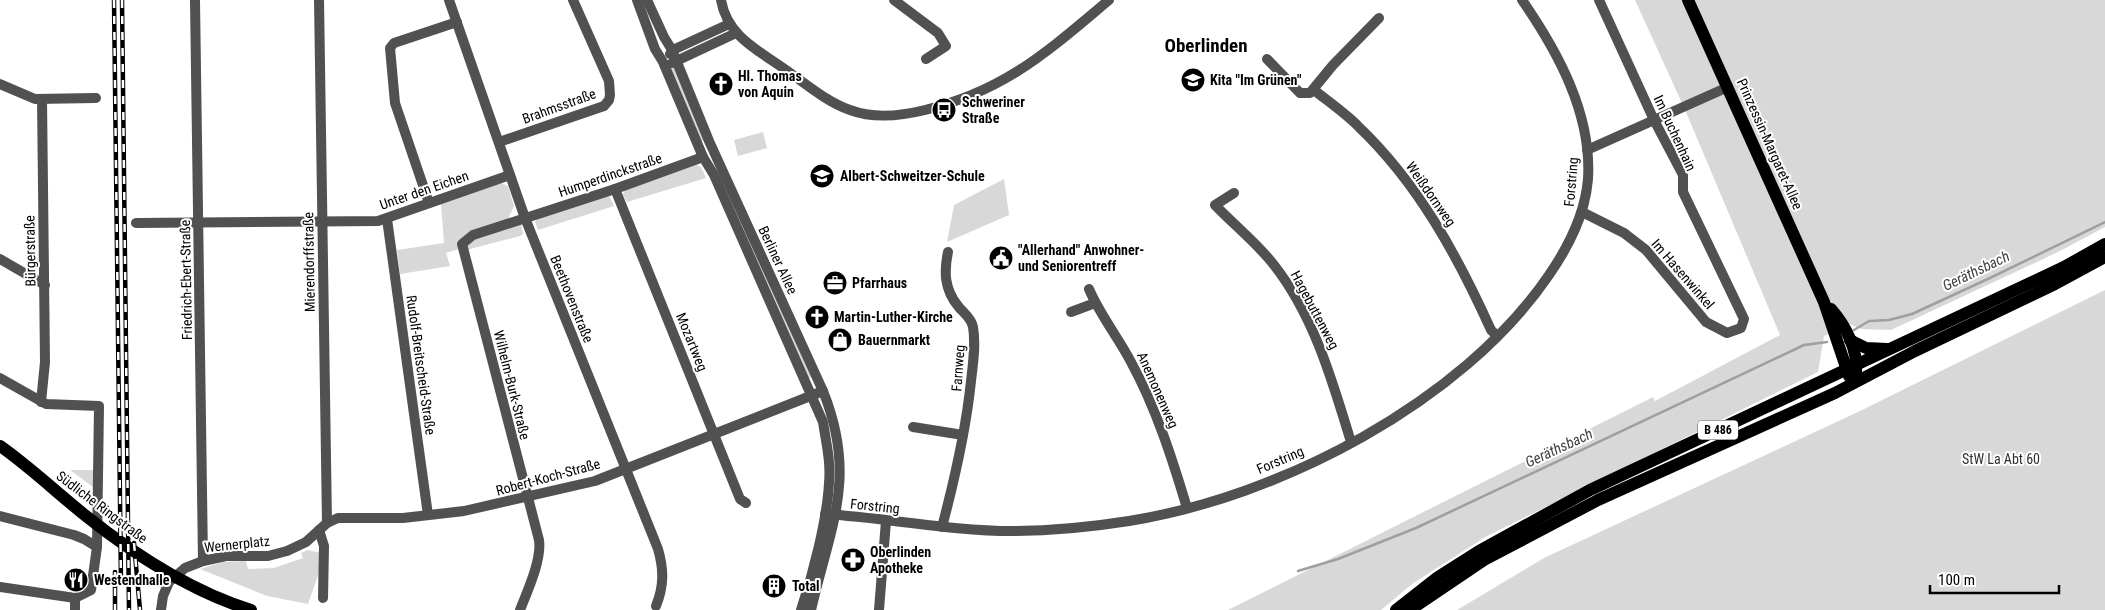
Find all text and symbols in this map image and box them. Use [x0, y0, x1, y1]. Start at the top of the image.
district label: Oberlinden [1164, 34, 1248, 57]
school or university icon: Kita "Im Grünen" [1180, 67, 1206, 93]
place label: Hl. Thomas von Aquin [738, 68, 802, 100]
church icon: Hl. Thomas von Aquin [708, 71, 734, 97]
place label: Kita "Im Grünen" [1210, 72, 1302, 88]
street label: Prinzessin-Margaret-Allee [1734, 76, 1806, 212]
street label: Brahmsstraße [520, 85, 598, 127]
street label: Im Buchenhain [1650, 93, 1700, 173]
place label: Schweriner Straße [962, 94, 1025, 126]
bus stop icon: Schweriner Straße [931, 97, 957, 123]
street label: Humperdinckstraße [556, 150, 664, 200]
street label: Forstring [1561, 157, 1581, 207]
street label: Weißdornweg [1403, 159, 1459, 229]
school or university icon: Albert-Schweitzer-Schule [809, 163, 835, 189]
street label: Unter den Eichen [377, 167, 471, 213]
place label: Albert-Schweitzer-Schule [840, 168, 985, 184]
street label: Mierendorffstraße [300, 211, 318, 312]
street label: Bürgerstraße [21, 215, 39, 287]
street label: Friedrich-Ebert-Straße [177, 219, 195, 340]
street label: Berliner Allee [755, 223, 801, 297]
street label: Im Hasenwinkel [1648, 236, 1718, 312]
place label: "Allerhand" Anwohner- und Seniorentreff [1018, 242, 1144, 274]
public building icon: "Allerhand" Anwohner- und Seniorentreff [988, 245, 1014, 271]
water label: Geräthsbach [1940, 247, 2012, 295]
street label: Beethovenstraße [547, 253, 597, 345]
street label: Hagebuttenweg [1288, 268, 1342, 352]
office icon: Pfarrhaus [822, 270, 848, 296]
place label: Pfarrhaus [852, 275, 907, 291]
street label: Rudolf-Breitscheid-Straße [403, 294, 439, 436]
church icon: Martin-Luther-Kirche [804, 304, 830, 330]
place label: Martin-Luther-Kirche [834, 309, 953, 325]
street label: Mozartweg [673, 310, 711, 374]
shop icon: Bauernmarkt [827, 327, 853, 353]
street label: Wilhelm-Burk-Straße [491, 329, 533, 442]
place label: Bauernmarkt [858, 332, 930, 348]
street label: Farnweg [948, 344, 968, 392]
street label: Anemonenweg [1134, 349, 1182, 431]
road number: B 486 [1698, 420, 1738, 440]
water label: Geräthsbach [1522, 425, 1596, 471]
street label: Forstring [1254, 443, 1306, 477]
park label: StW La Abt 60 [1962, 451, 2040, 467]
street label: Robert-Koch-Straße [494, 455, 602, 499]
street label: Südliche Ringstraße [53, 468, 151, 547]
street label: Forstring [850, 495, 900, 517]
street label: Wernerplatz [203, 533, 271, 555]
place label: Oberlinden Apotheke [870, 544, 931, 576]
pharmacy icon: Oberlinden Apotheke [840, 547, 866, 573]
scale bar [1930, 562, 2059, 594]
restaurant icon: Westendhalle [63, 567, 89, 593]
text: 100 m [1938, 571, 1975, 589]
place label: Westendhalle [94, 572, 170, 588]
building icon: Total [761, 573, 787, 599]
place label: Total [792, 578, 820, 594]

